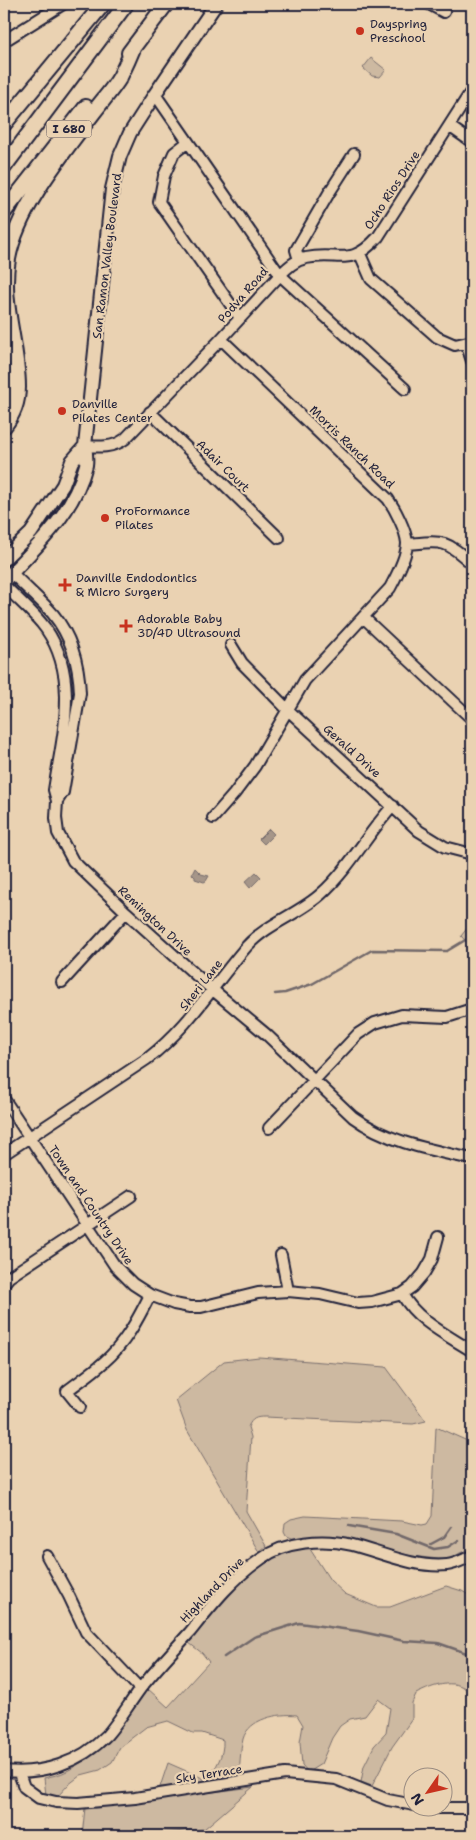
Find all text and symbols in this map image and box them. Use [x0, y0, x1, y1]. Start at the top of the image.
place label: Dayspring Preschool [370, 16, 427, 46]
marker: Dayspring Preschool [354, 25, 366, 37]
road number: I 680 [46, 120, 92, 138]
street label: Ocho Rios Drive [360, 147, 424, 233]
street label: San Ramon Valley Boulevard [89, 172, 125, 340]
street label: Podva Road [214, 263, 272, 326]
place label: Danville Pilates Center [72, 396, 153, 426]
street label: Morris Ranch Road [306, 402, 398, 492]
marker: Danville Pilates Center [56, 405, 68, 417]
street label: Adair Court [193, 436, 253, 496]
place label: ProFormance Pilates [115, 503, 190, 533]
marker: ProFormance Pilates [99, 512, 111, 524]
place label: Danville Endodontics & Micro Surgery [76, 570, 197, 600]
marker: Danville Endodontics & Micro Surgery [58, 578, 72, 592]
place label: Adorable Baby 3D/4D Ultrasound [137, 611, 241, 641]
marker: Adorable Baby 3D/4D Ultrasound [119, 619, 133, 633]
street label: Gerald Drive [320, 721, 384, 781]
street label: Remington Drive [115, 883, 196, 960]
street label: Sheri Lane [176, 956, 226, 1014]
street label: Town and Country Drive [45, 1142, 137, 1268]
street label: Highland Drive [176, 1553, 248, 1627]
street label: Sky Terrace [175, 1761, 244, 1787]
north arrow [404, 1768, 454, 1818]
text: N [407, 1790, 428, 1809]

